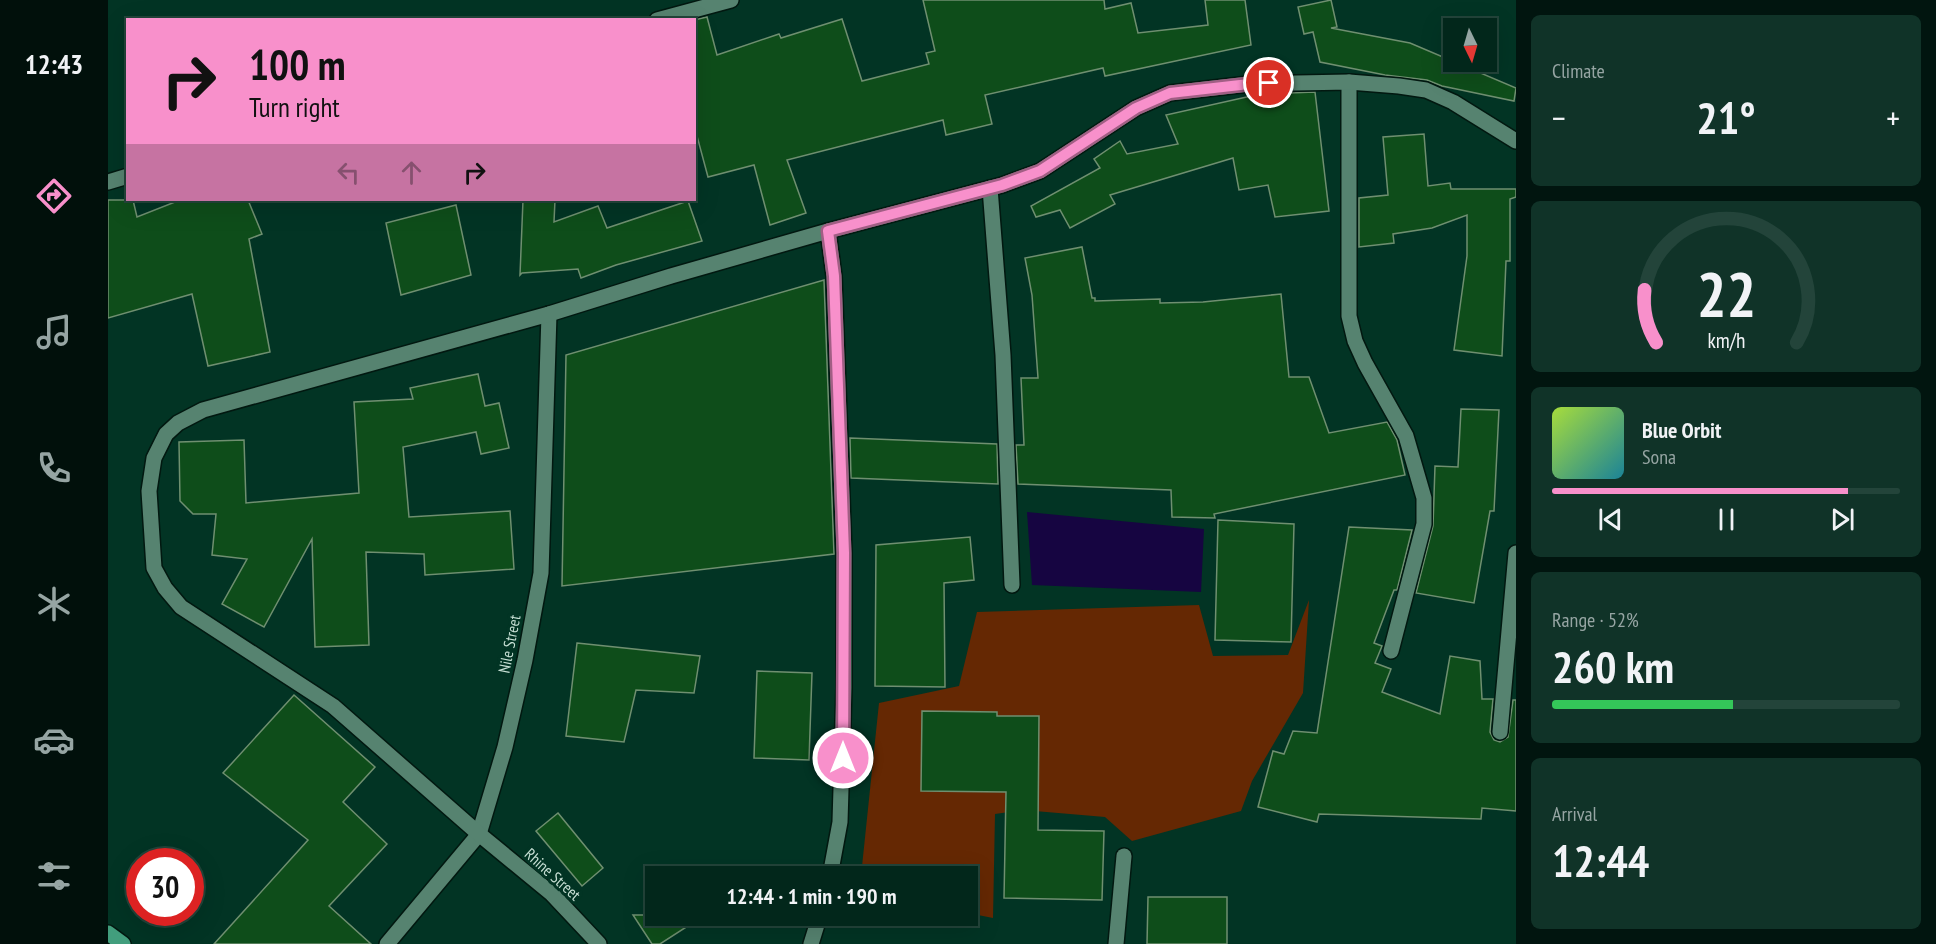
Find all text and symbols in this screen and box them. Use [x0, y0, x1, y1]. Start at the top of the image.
north arrow [1443, 18, 1497, 72]
map controls [1443, 18, 1497, 72]
text: 100 m [249, 37, 346, 92]
icon: right [150, 42, 228, 120]
text: 12:43 [25, 47, 83, 81]
pin [1243, 57, 1294, 108]
text: Climate [1552, 58, 1605, 84]
icon: arrive [1252, 66, 1285, 99]
text: 21° [1696, 88, 1756, 146]
text: Turn right [249, 90, 340, 124]
text: − [1552, 96, 1566, 139]
text: + [1886, 96, 1900, 139]
icon: left [332, 156, 365, 189]
icon: ahead [395, 156, 428, 189]
icon: right [458, 156, 491, 189]
icon: directions [33, 175, 75, 217]
text: 22 [1696, 253, 1756, 334]
icon: music [33, 311, 75, 353]
text: km/h [1707, 327, 1745, 355]
text: Blue Orbit [1642, 416, 1721, 444]
text: Sona [1642, 444, 1676, 470]
icon: phone [33, 447, 75, 489]
icon: previous [1594, 503, 1627, 536]
icon: pause [1710, 503, 1743, 536]
icon: next [1826, 503, 1859, 536]
icon: climate [33, 583, 75, 625]
text: Range · 52% [1552, 607, 1639, 633]
street label: Nile Street [494, 613, 525, 675]
text: 260 km [1552, 637, 1674, 695]
icon: car [33, 719, 75, 761]
position arrow [811, 726, 875, 790]
text: Arrival [1552, 801, 1597, 827]
text: 12:44 [1552, 831, 1649, 889]
street label: Rhine Street [521, 844, 586, 905]
speed limit sign: 30 [126, 848, 204, 926]
icon: filters [33, 855, 75, 897]
text: 12:44 · 1 min · 190 m [726, 882, 897, 910]

